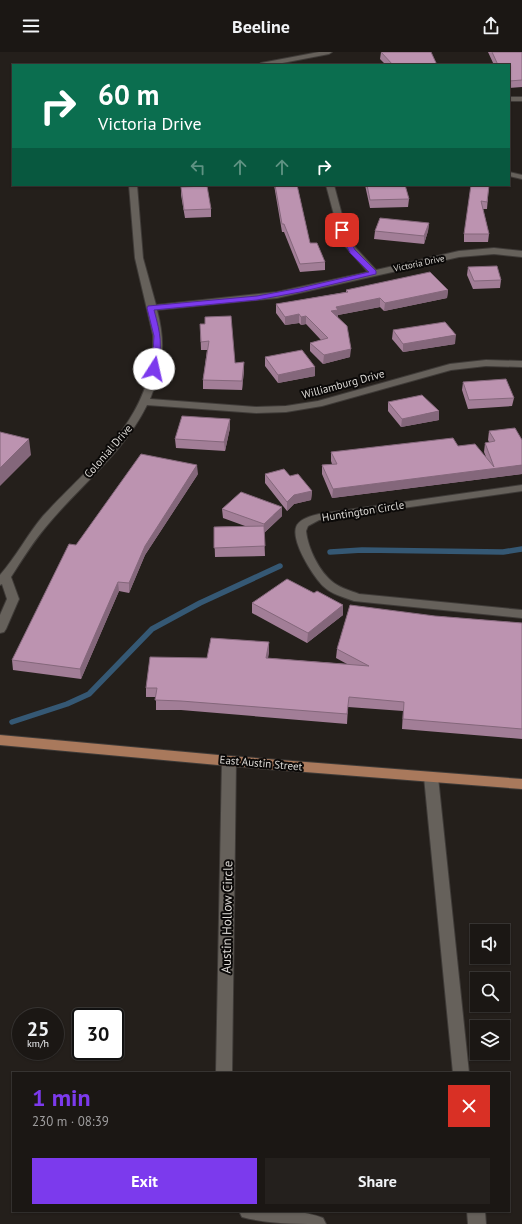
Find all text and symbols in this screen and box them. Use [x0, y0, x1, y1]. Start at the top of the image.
icon: menu [20, 15, 42, 37]
text: Beeline [232, 15, 290, 38]
icon: share [480, 15, 502, 37]
text: 60 m [98, 76, 159, 113]
icon: right [32, 80, 84, 132]
text: Victoria Drive [98, 112, 202, 135]
icon: left [187, 156, 209, 178]
icon: ahead [229, 156, 251, 178]
icon: ahead [271, 156, 293, 178]
icon: right [313, 156, 335, 178]
pin [325, 213, 359, 247]
icon: arrive [331, 219, 353, 241]
street label: Victoria Drive [392, 252, 446, 274]
position arrow [133, 348, 175, 390]
street label: Williamburg Drive [300, 366, 386, 402]
street label: Colonial Drive [81, 421, 135, 481]
street label: Huntington Circle [321, 498, 406, 524]
street label: East Austin Street [219, 752, 303, 774]
street label: Austin Hollow Circle [218, 860, 236, 974]
map controls [470, 924, 510, 1060]
button: sound [470, 924, 510, 964]
button: search [470, 972, 510, 1012]
speed limit sign: 30 [72, 1008, 124, 1060]
text: 25 [27, 1016, 49, 1042]
button: layers [470, 1020, 510, 1060]
text: km/h [27, 1037, 49, 1050]
text: 1 min [32, 1082, 91, 1113]
button: close [448, 1085, 490, 1127]
text: 230 m · 08:39 [32, 1113, 109, 1130]
button: Exit [32, 1158, 257, 1204]
button: Share [265, 1158, 490, 1204]

